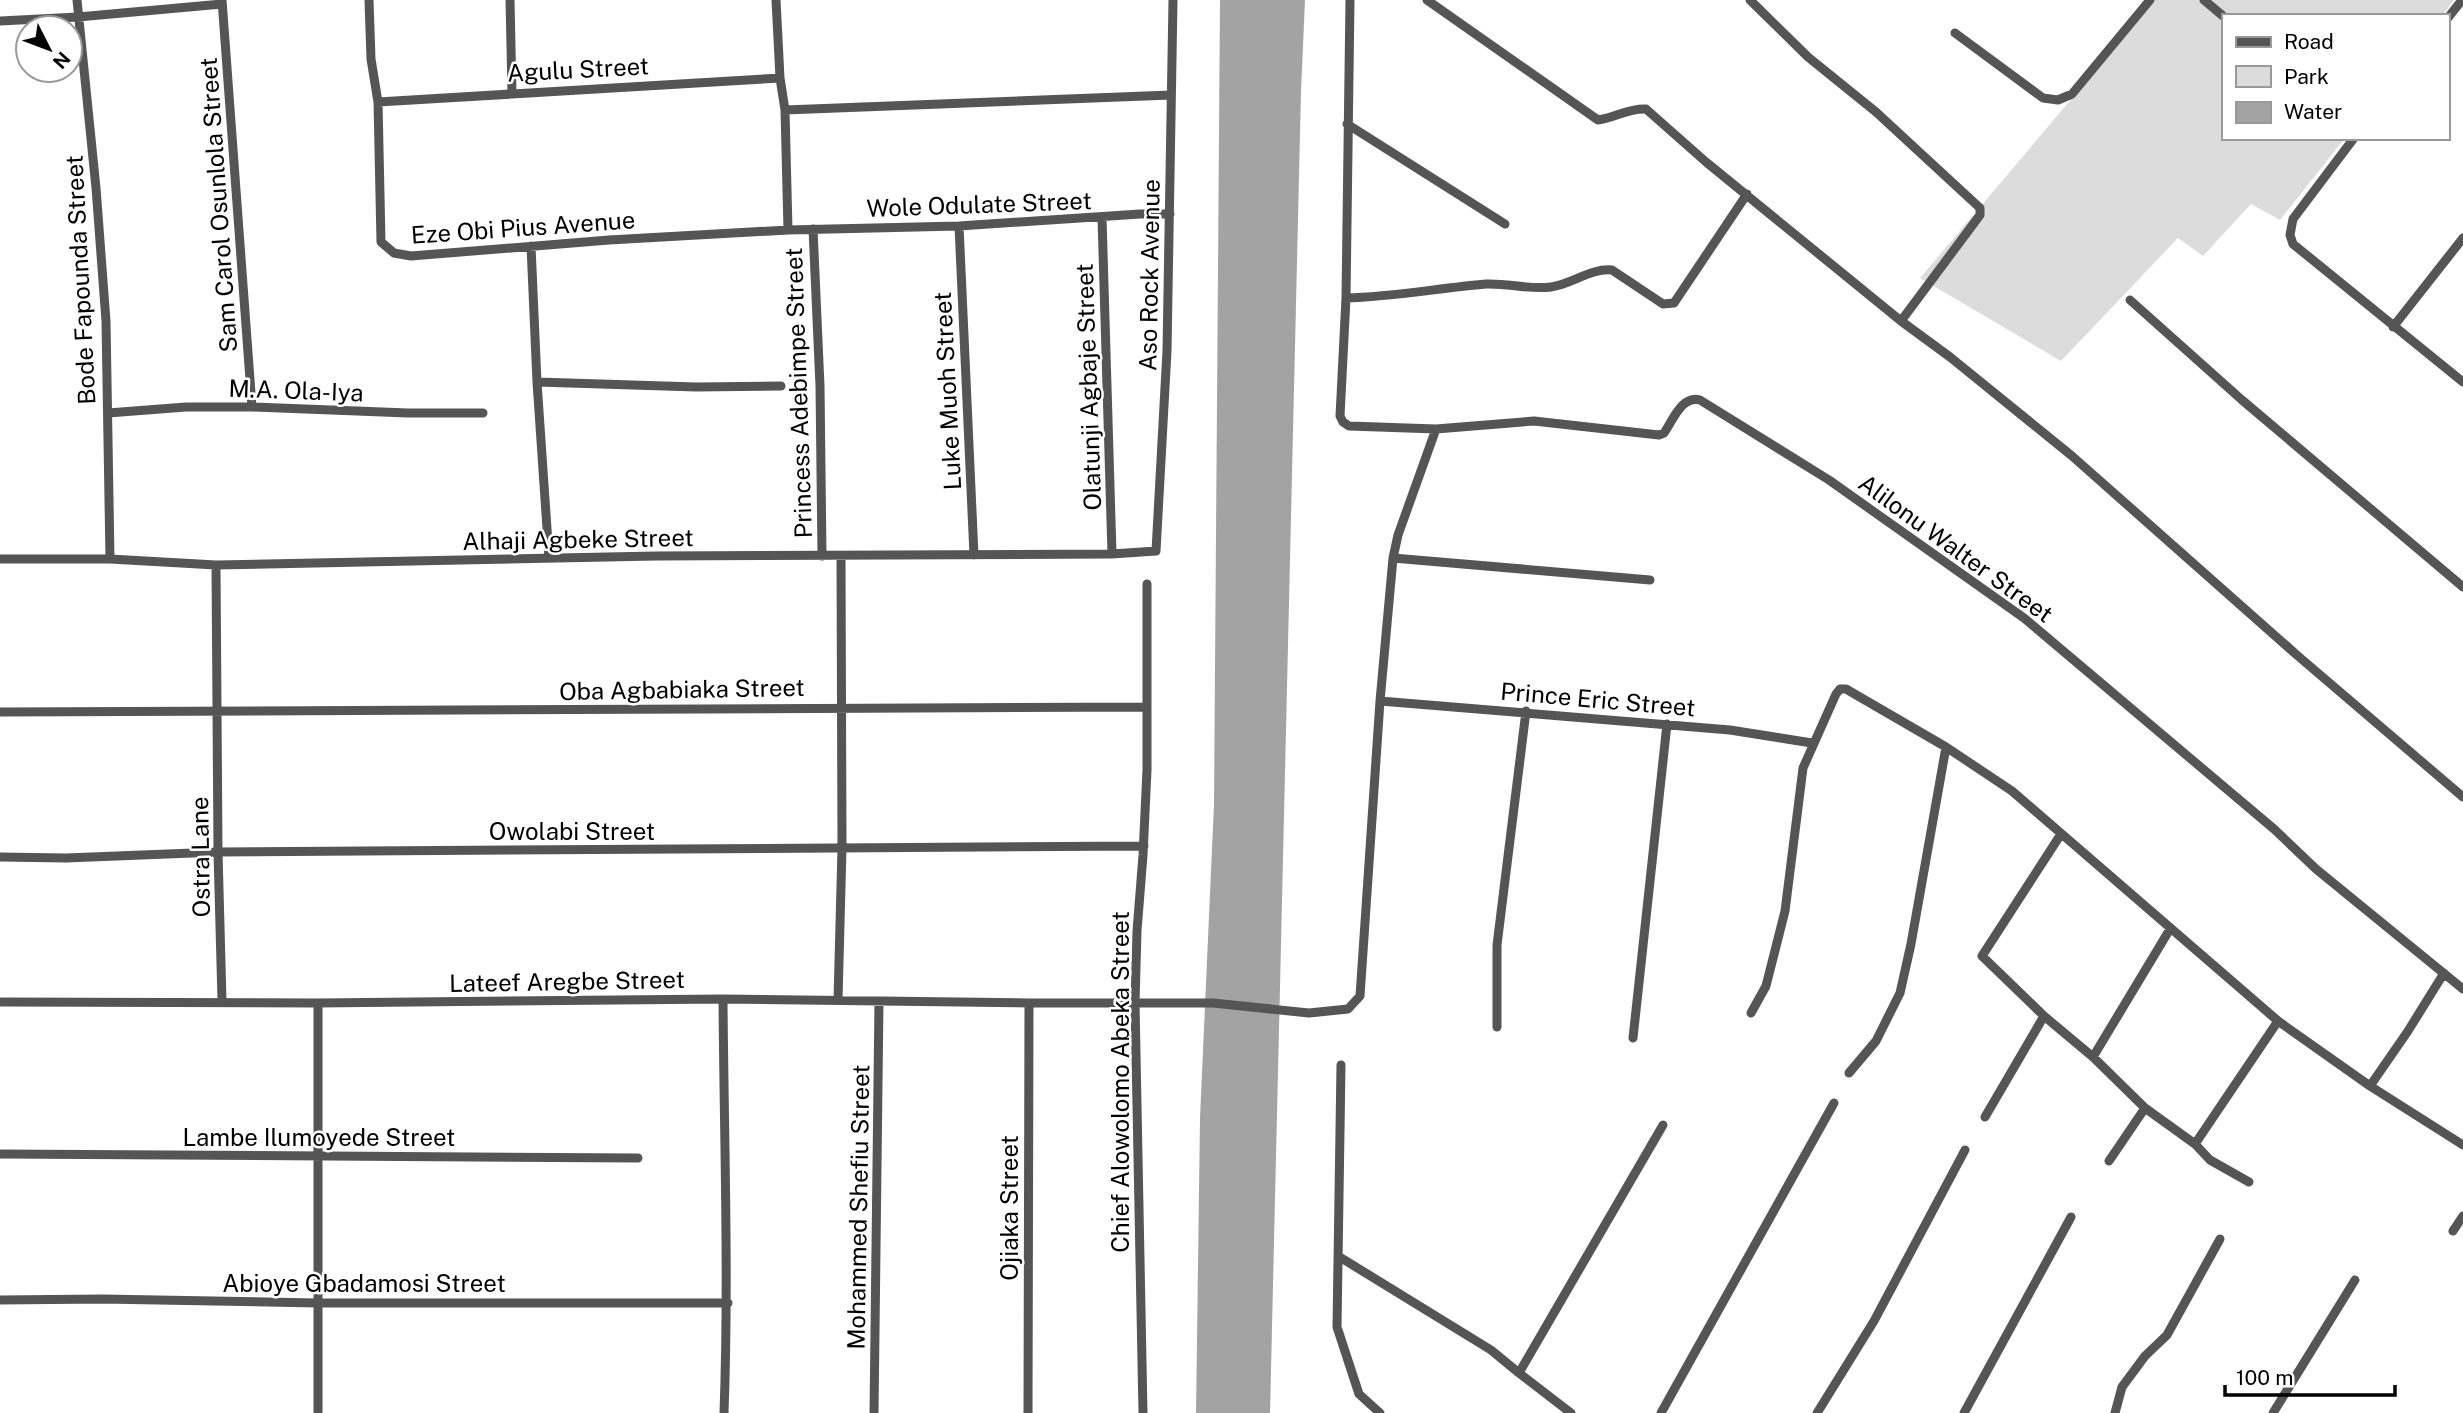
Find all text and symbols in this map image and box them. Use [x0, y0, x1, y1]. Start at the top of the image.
north arrow [14, 14, 84, 84]
legend [2222, 14, 2449, 140]
text: Road [2284, 29, 2334, 54]
text: N [48, 47, 75, 73]
street label: Agulu Street [506, 51, 650, 87]
street label: Sam Carol Osunlola Street [194, 57, 242, 353]
text: Park [2284, 64, 2329, 89]
text: Water [2284, 99, 2342, 124]
street label: Bode Fapounda Street [59, 154, 101, 406]
street label: Aso Rock Avenue [1133, 179, 1165, 371]
street label: Wole Odulate Street [866, 186, 1092, 222]
street label: Eze Obi Pius Avenue [410, 205, 636, 249]
street label: Princess Adebimpe Street [779, 247, 817, 539]
street label: Olatunji Agbaje Street [1070, 263, 1106, 511]
street label: Luke Muoh Street [928, 291, 966, 491]
street label: M.A. Ola-Iya [228, 374, 364, 406]
street label: Alilonu Walter Street [1854, 468, 2058, 628]
street label: Alhaji Agbeke Street [462, 523, 694, 555]
street label: Oba Agbabiaka Street [559, 673, 805, 705]
street label: Prince Eric Street [1499, 677, 1697, 721]
street label: Ostra Lane [185, 796, 215, 918]
street label: Owolabi Street [489, 817, 655, 845]
street label: Chief Alowolomo Abeka Street [1106, 911, 1134, 1253]
street label: Lateef Aregbe Street [449, 965, 685, 997]
street label: Mohammed Shefiu Street [842, 1064, 874, 1350]
street label: Lambe Ilumoyede Street [183, 1123, 455, 1151]
street label: Ojiaka Street [995, 1135, 1023, 1281]
street label: Abioye Gbadamosi Street [222, 1269, 506, 1297]
scale bar [2225, 1354, 2395, 1398]
text: 100 m [2236, 1365, 2293, 1390]

